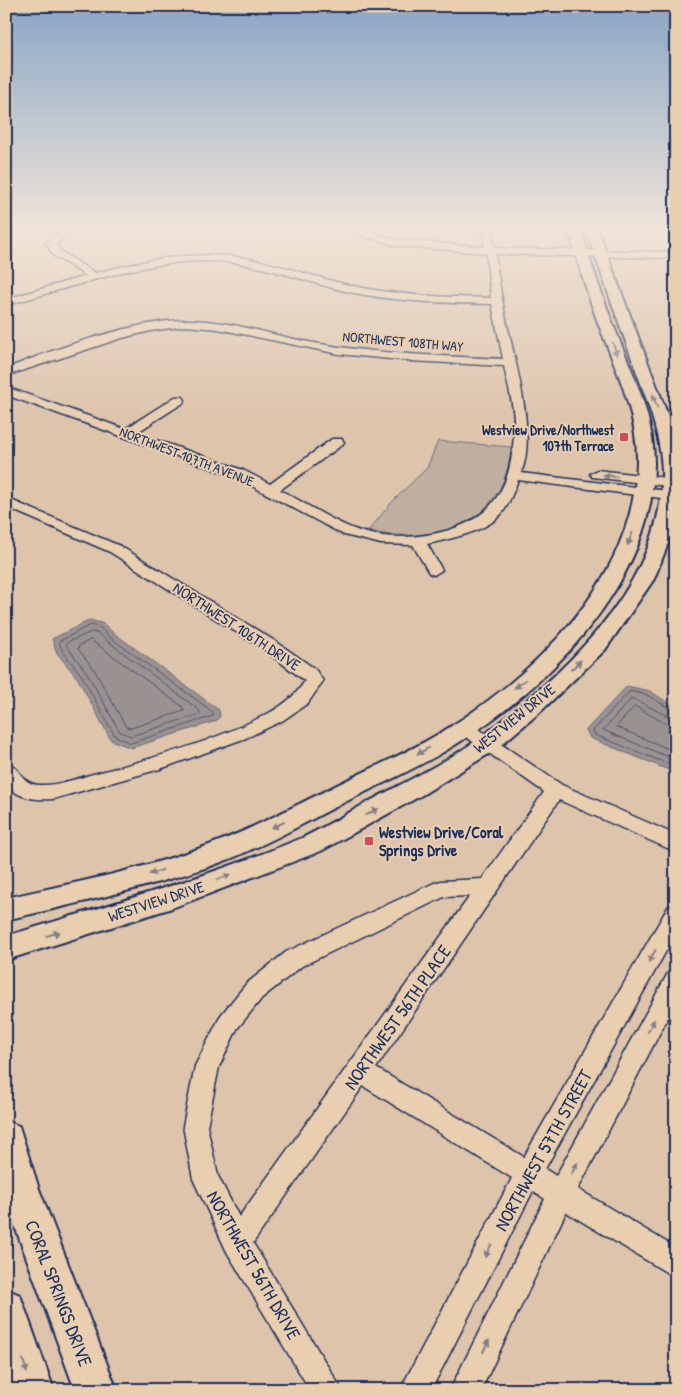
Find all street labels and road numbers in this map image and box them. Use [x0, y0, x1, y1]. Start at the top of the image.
street label: NORTHWEST 108TH WAY [342, 326, 465, 356]
street label: NORTHWEST 107TH AVENUE [117, 422, 257, 490]
street label: NORTHWEST 106TH DRIVE [169, 577, 305, 675]
street label: WESTVIEW DRIVE [468, 678, 560, 758]
street label: WESTVIEW DRIVE [105, 875, 207, 927]
street label: NORTHWEST 56TH PLACE [337, 939, 457, 1095]
street label: NORTHWEST 57TH STREET [488, 1064, 599, 1235]
street label: NORTHWEST 56TH DRIVE [201, 1186, 308, 1345]
street label: CORAL SPRINGS DRIVE [19, 1216, 99, 1370]

